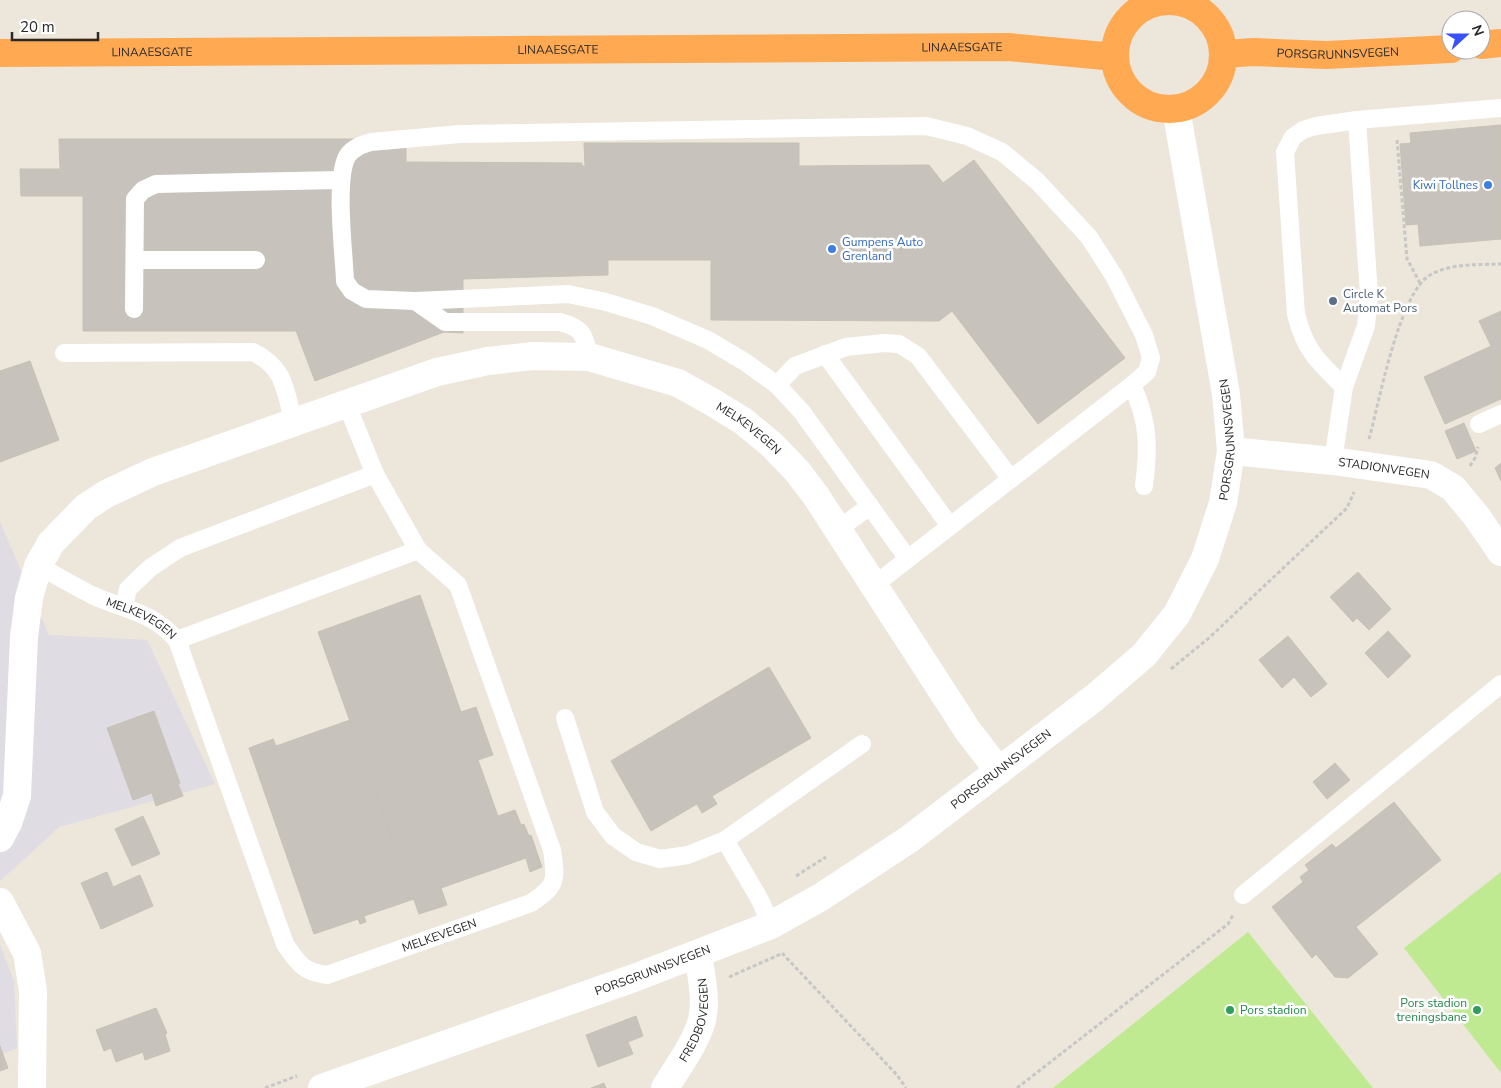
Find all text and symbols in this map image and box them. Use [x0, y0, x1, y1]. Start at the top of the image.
scale bar [12, 10, 99, 42]
north arrow [1441, 10, 1491, 60]
text: 20 m [20, 17, 55, 37]
text: N [1467, 22, 1488, 39]
street label: LINAAESGATE [921, 39, 1003, 56]
street label: LINAAESGATE [517, 41, 599, 58]
street label: LINAAESGATE [111, 44, 193, 60]
street label: PORSGRUNNSVEGEN [1276, 44, 1399, 63]
place label: Kiwi Tollnes [1413, 177, 1478, 193]
marker: Kiwi Tollnes [1482, 179, 1494, 191]
place label: Gumpens Auto Grenland [842, 234, 923, 264]
marker: Gumpens Auto Grenland [826, 243, 838, 255]
place label: Circle K Automat Pors [1343, 286, 1417, 316]
marker: Circle K Automat Pors [1327, 295, 1339, 307]
street label: PORSGRUNNSVEGEN [1215, 378, 1239, 502]
street label: MELKEVEGEN [713, 398, 785, 458]
street label: STADIONVEGEN [1337, 454, 1431, 483]
street label: MELKEVEGEN [104, 594, 180, 643]
street label: PORSGRUNNSVEGEN [947, 725, 1055, 813]
street label: MELKEVEGEN [400, 915, 479, 956]
street label: PORSGRUNNSVEGEN [593, 941, 713, 999]
street label: FREDBOVEGEN [675, 977, 712, 1065]
place label: Pors stadion treningsbane [1396, 995, 1467, 1025]
place label: Pors stadion [1240, 1002, 1307, 1018]
marker: Pors stadion [1224, 1004, 1236, 1016]
marker: Pors stadion treningsbane [1471, 1004, 1483, 1016]

